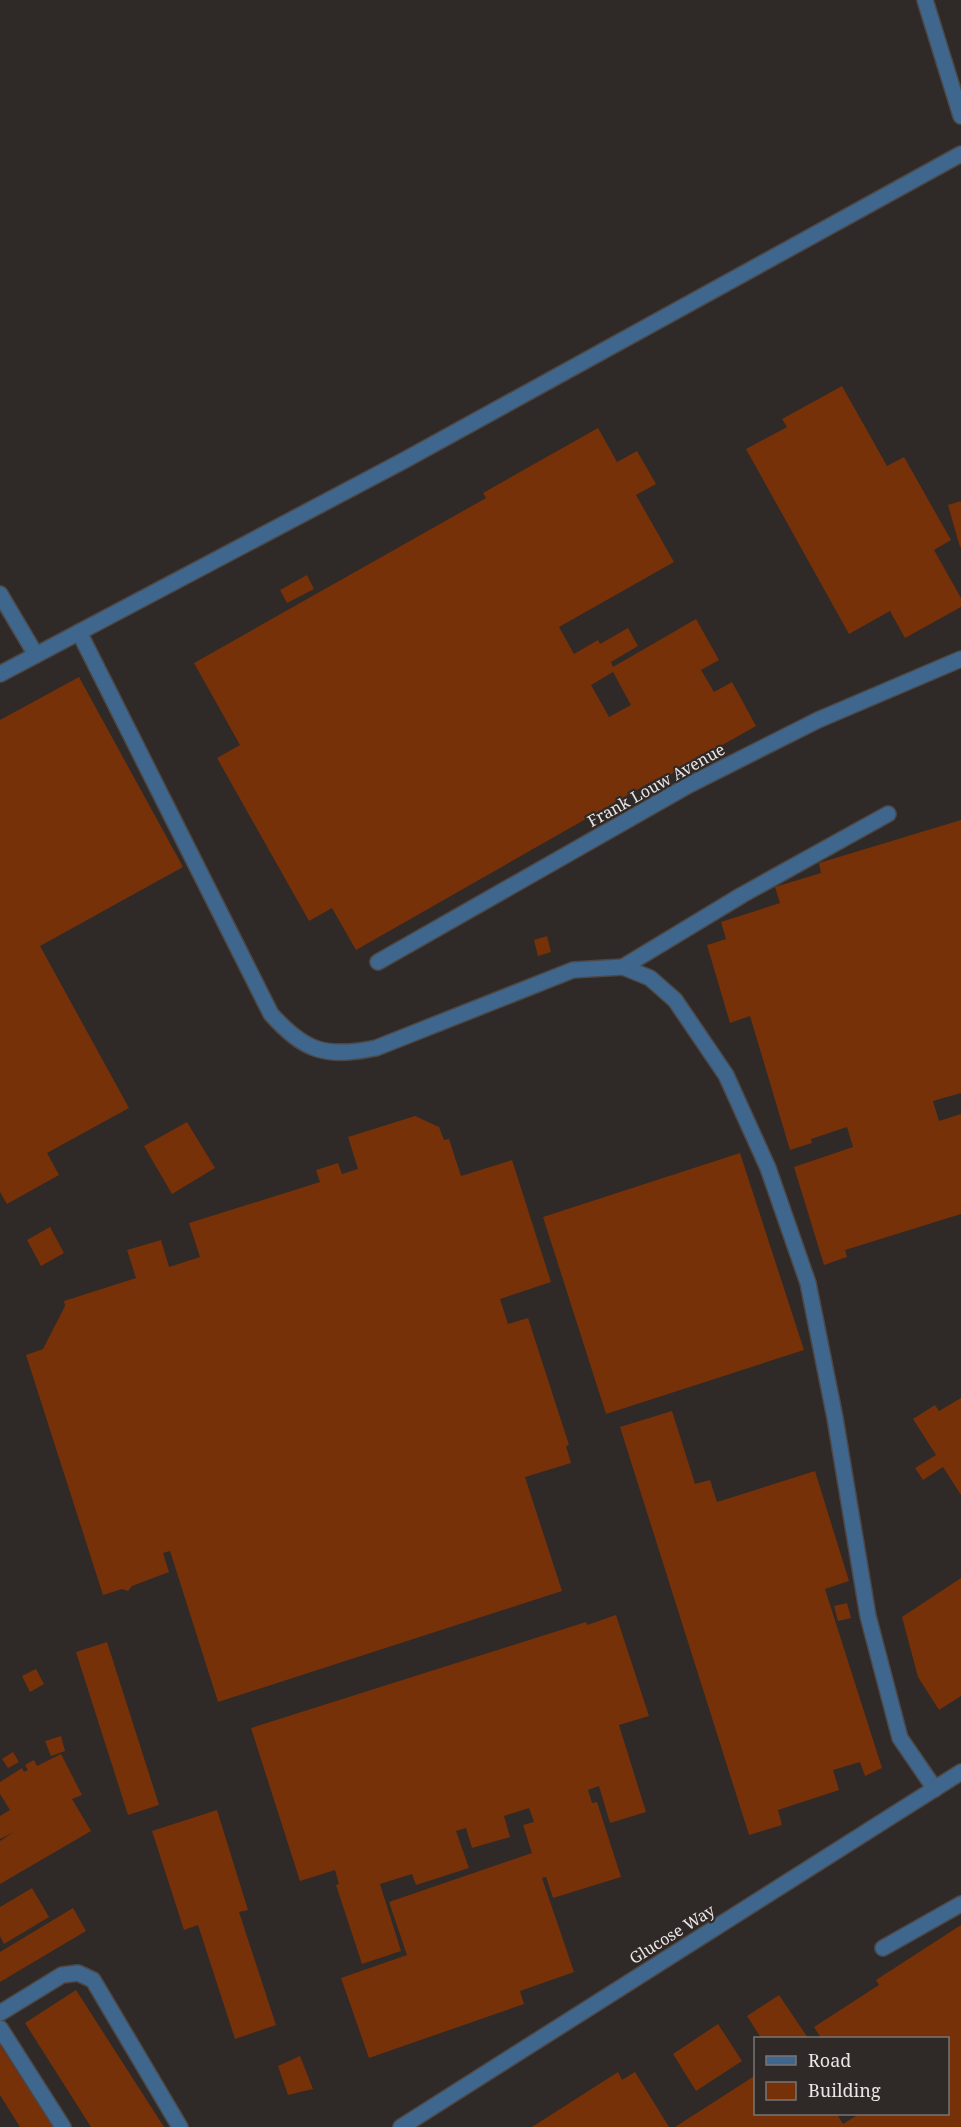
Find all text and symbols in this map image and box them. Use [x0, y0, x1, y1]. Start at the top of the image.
street label: Frank Louw Avenue [583, 738, 729, 832]
street label: Glucose Way [625, 1898, 720, 1969]
legend [754, 2037, 949, 2115]
text: Road [808, 2048, 851, 2072]
text: Building [808, 2078, 881, 2102]

